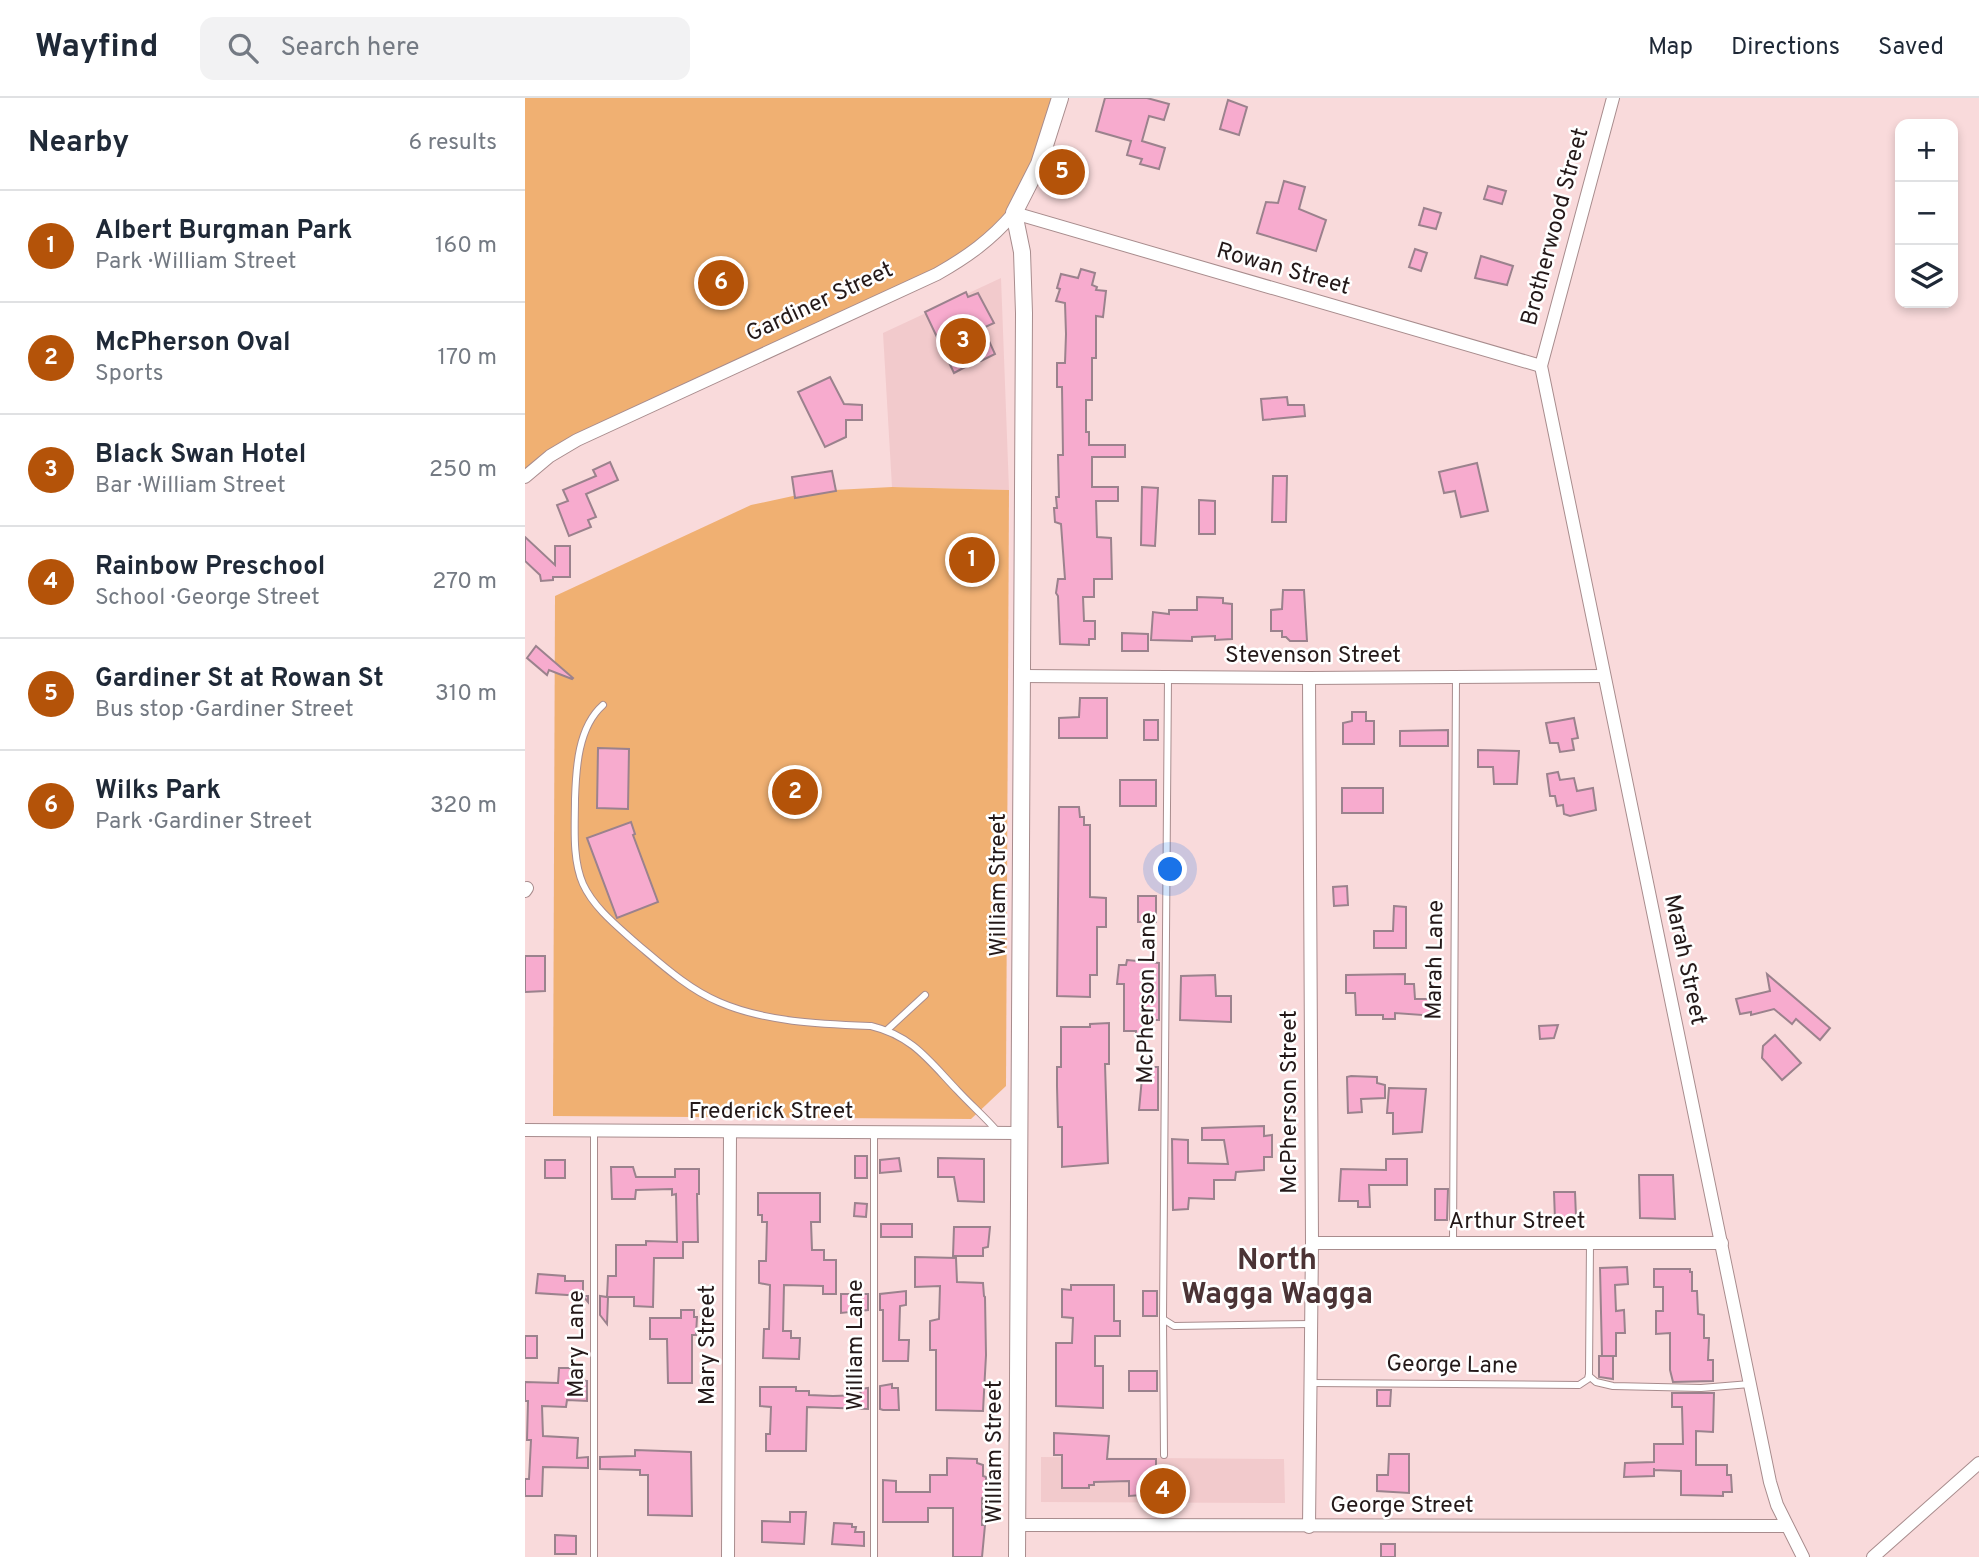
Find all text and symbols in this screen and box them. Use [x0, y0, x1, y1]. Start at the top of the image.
search box [200, 17, 690, 80]
text: Wayfind [35, 27, 158, 69]
icon: search [224, 29, 262, 67]
text: Search here [280, 32, 419, 65]
text: Map [1648, 33, 1693, 63]
text: Directions [1731, 33, 1840, 63]
text: Saved [1878, 33, 1944, 63]
map controls [1895, 119, 1958, 308]
button: + [1895, 119, 1958, 182]
text: Nearby [28, 125, 129, 162]
street label: Brotherwood Street [1516, 125, 1596, 329]
text: 6 results [409, 129, 497, 158]
pin: 5 [1039, 146, 1085, 198]
button: − [1895, 182, 1958, 245]
text: Albert Burgman Park [95, 215, 352, 248]
text: 1 [46, 232, 56, 261]
text: 160 m [435, 232, 497, 261]
street label: Rowan Street [1213, 237, 1353, 303]
button: layers [1895, 245, 1958, 308]
text: Park · William Street [95, 248, 296, 277]
street label: Gardiner Street [742, 256, 898, 350]
pin: 6 [698, 257, 744, 309]
pin: 3 [940, 315, 986, 367]
text: McPherson Oval [95, 327, 291, 360]
text: 2 [44, 344, 58, 373]
text: 170 m [438, 344, 497, 373]
text: Sports [95, 360, 163, 389]
text: Black Swan Hotel [95, 439, 306, 472]
text: 3 [44, 456, 58, 485]
text: 250 m [429, 456, 497, 485]
text: Bar · William Street [95, 472, 286, 501]
pin: 1 [949, 534, 995, 586]
text: Rainbow Preschool [95, 551, 325, 584]
text: 4 [44, 568, 58, 597]
text: 270 m [432, 568, 497, 597]
text: School · George Street [95, 584, 320, 613]
street label: Stevenson Street [1225, 642, 1401, 671]
text: Gardiner St at Rowan St [95, 663, 384, 696]
text: 5 [44, 680, 58, 709]
text: 310 m [435, 680, 497, 709]
text: Bus stop · Gardiner Street [95, 696, 354, 725]
pin: 2 [772, 766, 818, 818]
text: Wilks Park [95, 775, 221, 808]
text: 6 [44, 792, 58, 821]
text: 320 m [430, 792, 497, 821]
text: Park · Gardiner Street [95, 808, 312, 837]
street label: William Street [985, 813, 1014, 957]
your location [1153, 852, 1187, 886]
street label: Marah Street [1656, 892, 1712, 1028]
street label: Marah Lane [1420, 900, 1452, 1020]
street label: McPherson Lane [1132, 912, 1164, 1084]
street label: McPherson Street [1276, 1010, 1305, 1194]
street label: Frederick Street [688, 1098, 854, 1127]
street label: Arthur Street [1449, 1208, 1585, 1237]
district label: North Wagga Wagga [1181, 1243, 1373, 1314]
street label: William Lane [842, 1279, 871, 1411]
street label: Mary Street [694, 1285, 723, 1405]
street label: Mary Lane [563, 1290, 592, 1398]
street label: George Lane [1386, 1350, 1518, 1382]
street label: William Street [981, 1380, 1010, 1524]
pin: 4 [1140, 1465, 1186, 1517]
street label: George Street [1330, 1492, 1474, 1521]

